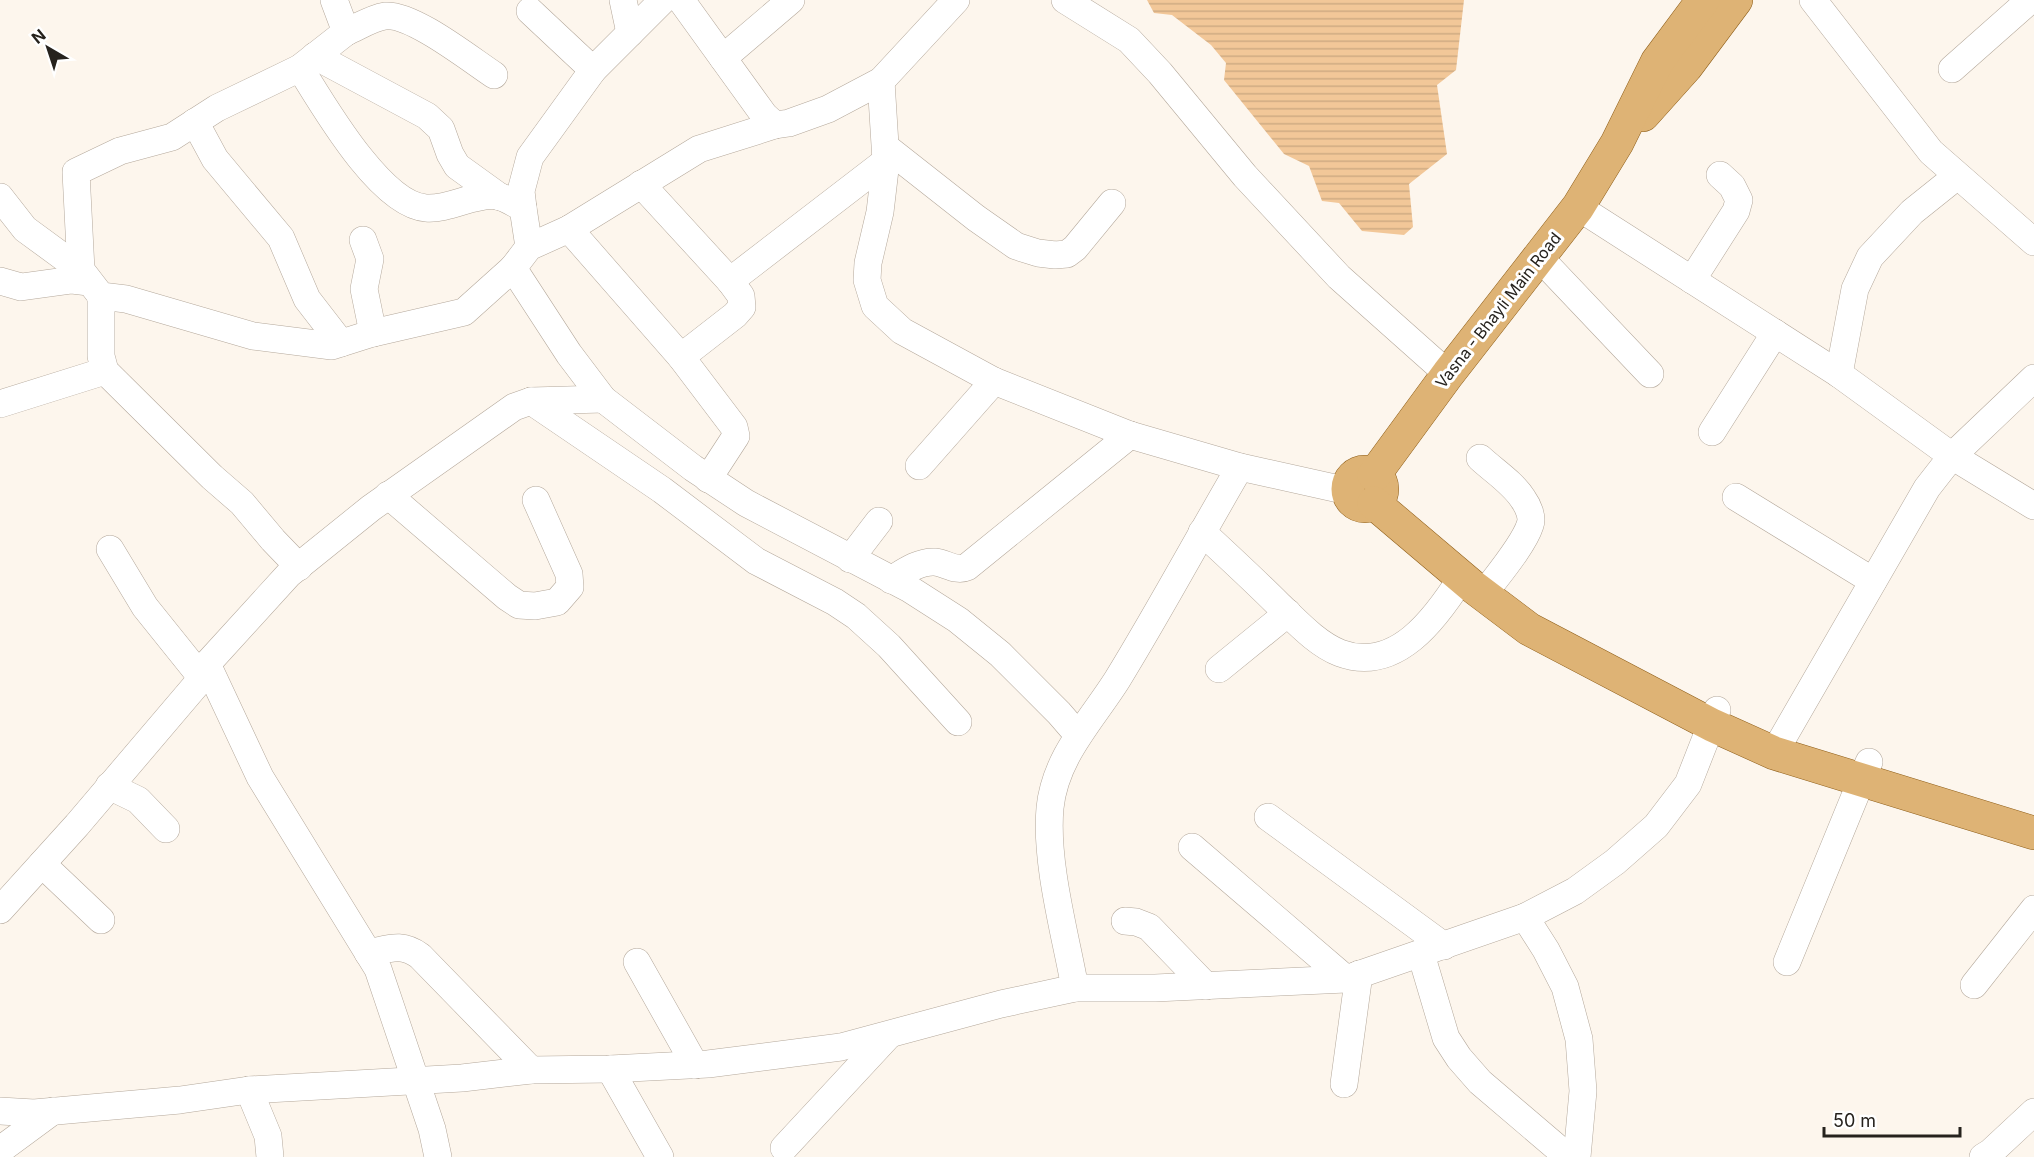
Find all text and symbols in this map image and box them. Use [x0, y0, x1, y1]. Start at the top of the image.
north arrow [18, 18, 78, 78]
text: N [28, 25, 50, 48]
street label: Vasna - Bhayli Main Road [1431, 228, 1565, 392]
scale bar [1824, 1100, 1960, 1138]
text: 50 m [1833, 1110, 1876, 1131]

